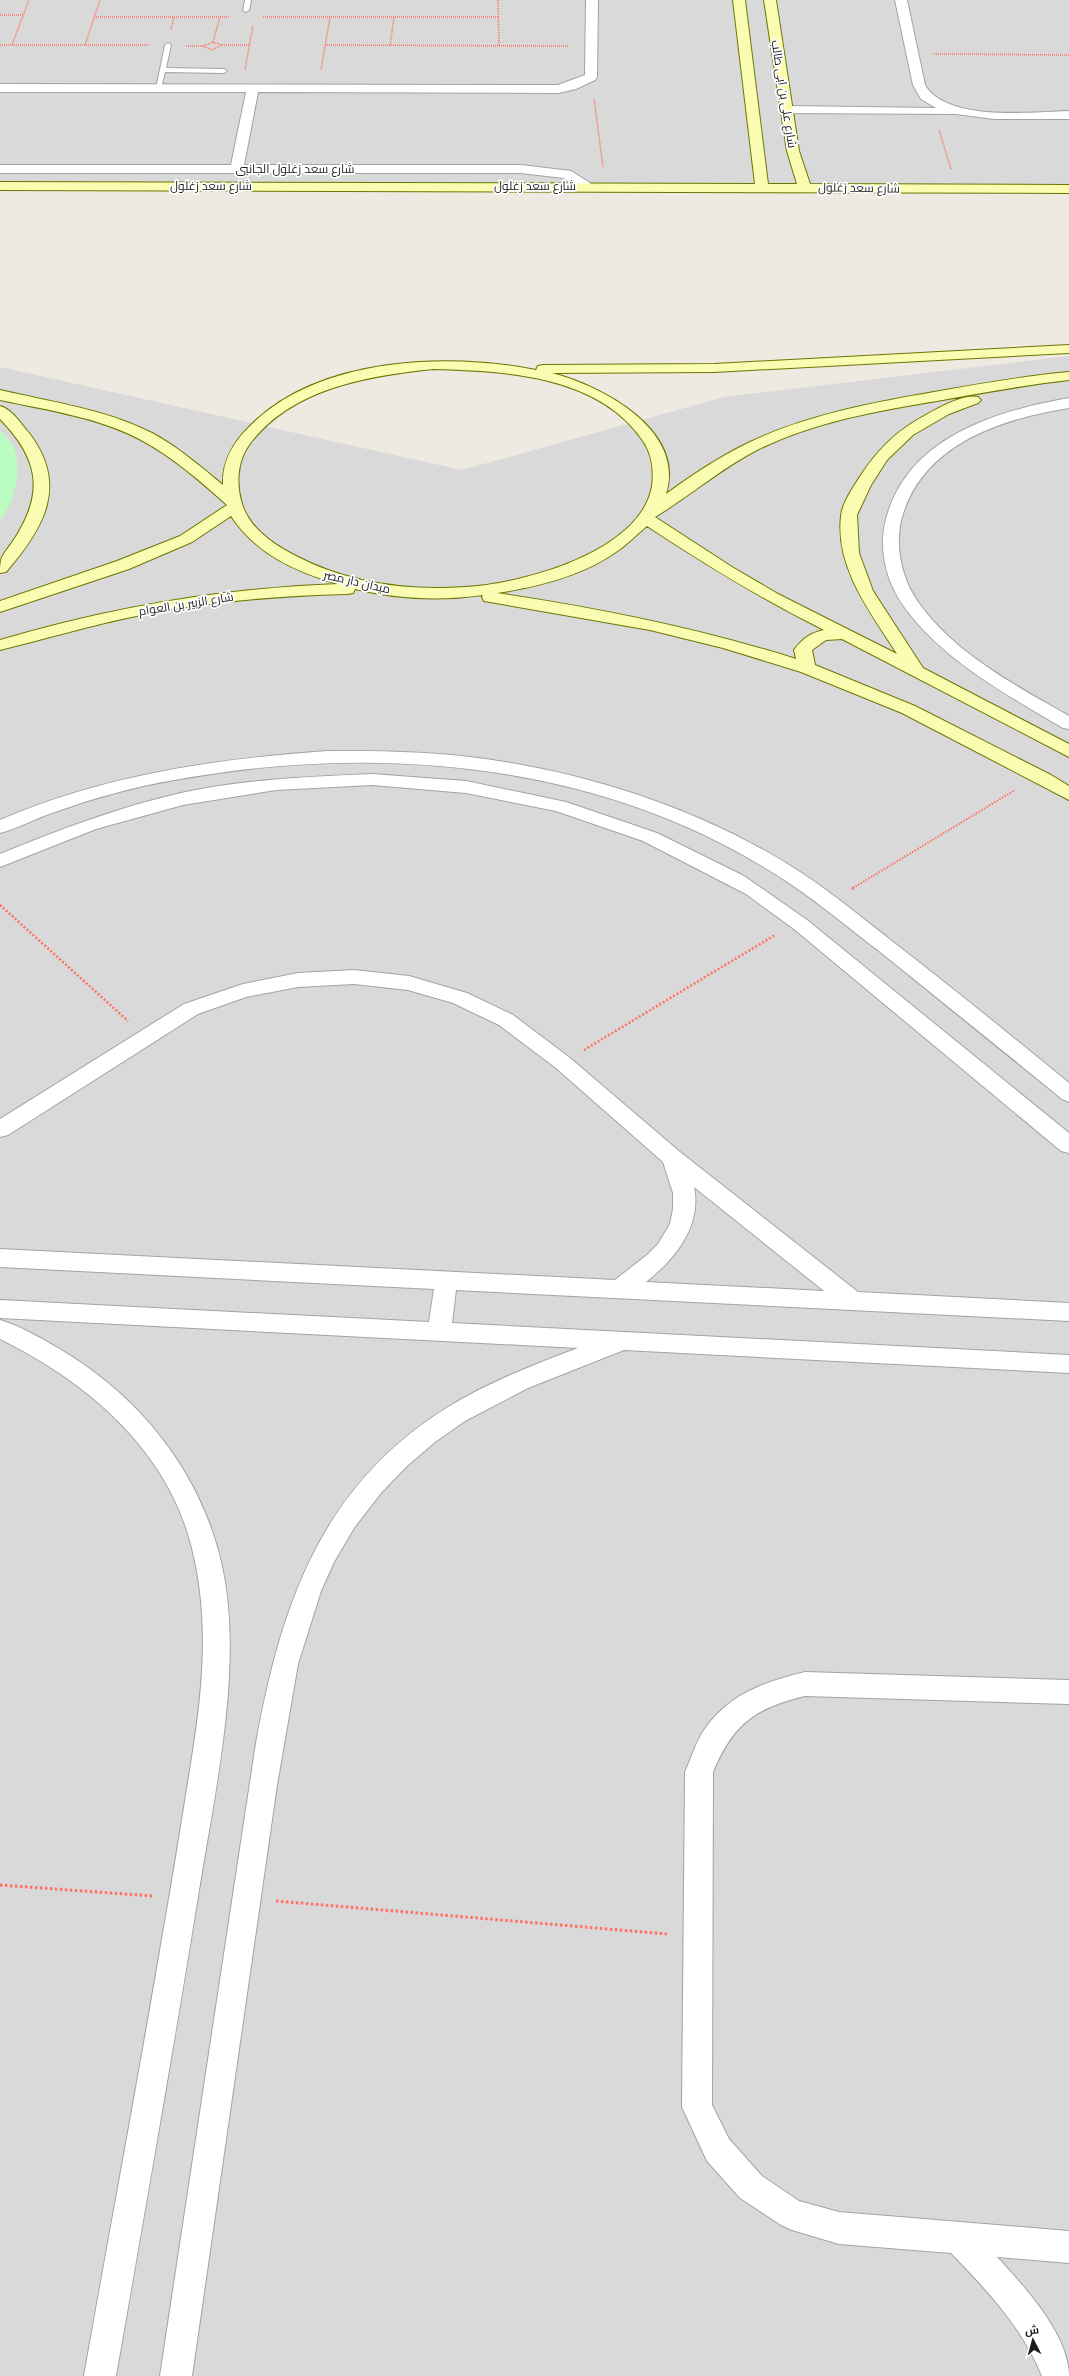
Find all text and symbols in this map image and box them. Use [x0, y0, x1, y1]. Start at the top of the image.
street label: شارع على بن ابى طالب [768, 39, 799, 149]
street label: شارع سعد زغلول الجانبى [236, 162, 355, 177]
street label: شارع سعد زغلول [170, 179, 252, 194]
street label: شارع سعد زغلول [494, 179, 576, 194]
street label: شارع سعد زغلول [818, 180, 900, 197]
street label: ميدان دار مصر [321, 567, 392, 596]
street label: شارع الزبير بن العوام [137, 590, 235, 619]
north arrow [1013, 2320, 1053, 2360]
text: ش [1024, 2323, 1040, 2338]

